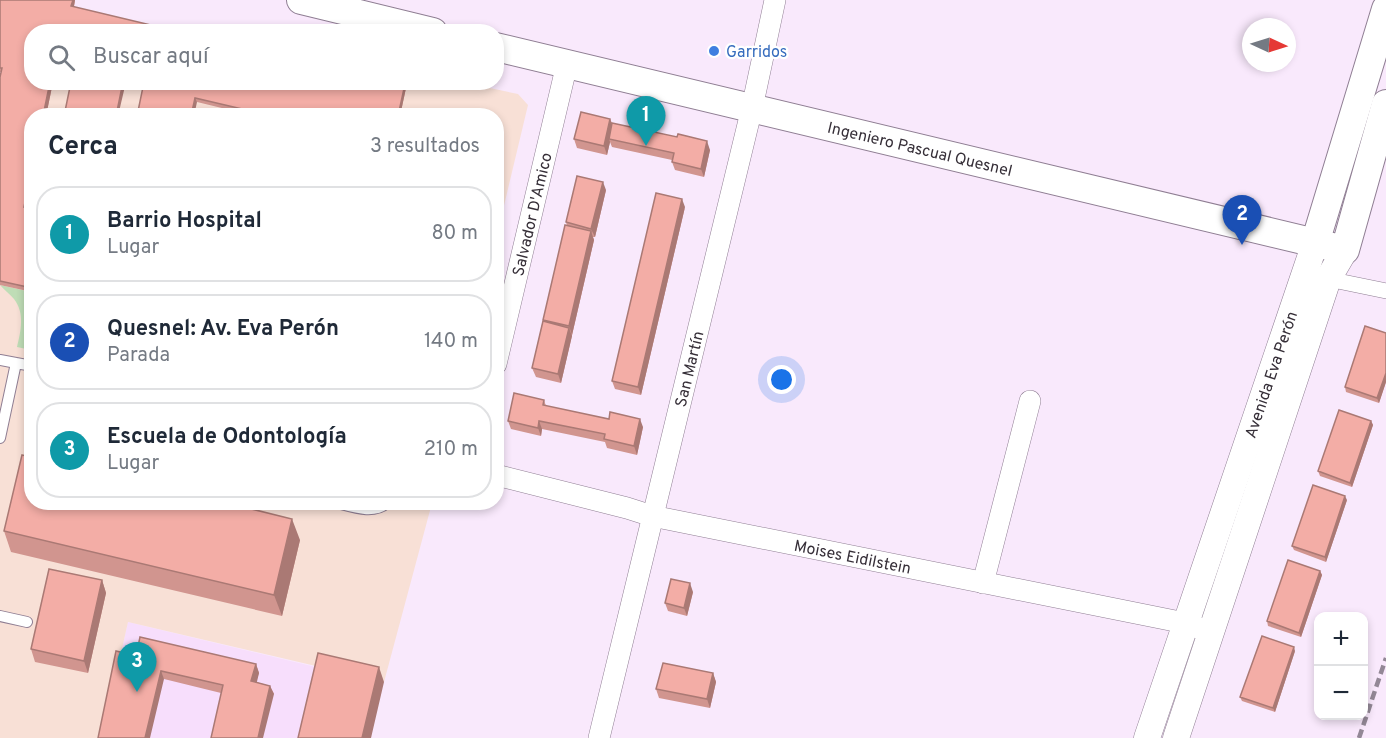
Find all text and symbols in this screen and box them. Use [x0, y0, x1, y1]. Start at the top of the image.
north arrow [1242, 18, 1296, 72]
search box [24, 24, 504, 90]
icon: search [45, 41, 78, 74]
place label: Garridos [726, 43, 787, 63]
text: Buscar aquí [93, 44, 209, 71]
marker: Garridos [707, 44, 721, 58]
pin: 1 [626, 96, 666, 146]
street label: Ingeniero Pascual Quesnel [825, 119, 1014, 182]
text: Cerca [48, 131, 118, 164]
text: 3 resultados [370, 134, 480, 160]
street label: Salvador D'Amico [509, 151, 558, 278]
pin: 2 [1222, 196, 1262, 245]
text: Barrio Hospital [107, 208, 262, 235]
text: 1 [66, 221, 74, 247]
text: 80 m [432, 221, 478, 247]
text: Lugar [107, 235, 159, 261]
street label: Avenida Eva Perón [1242, 309, 1303, 441]
text: Quesnel: Av. Eva Perón [107, 316, 339, 343]
text: 2 [63, 329, 76, 355]
text: 140 m [424, 329, 478, 355]
street label: San Martín [672, 329, 710, 409]
text: Parada [107, 343, 170, 369]
your location [767, 365, 796, 394]
text: Escuela de Odontología [107, 424, 347, 451]
text: 3 [64, 437, 76, 463]
text: 210 m [424, 437, 478, 463]
text: Lugar [107, 451, 159, 477]
street label: Moises Eidilstein [792, 537, 913, 580]
map controls [1314, 612, 1368, 720]
button: + [1314, 612, 1368, 666]
pin: 3 [118, 642, 156, 692]
button: − [1314, 666, 1368, 720]

